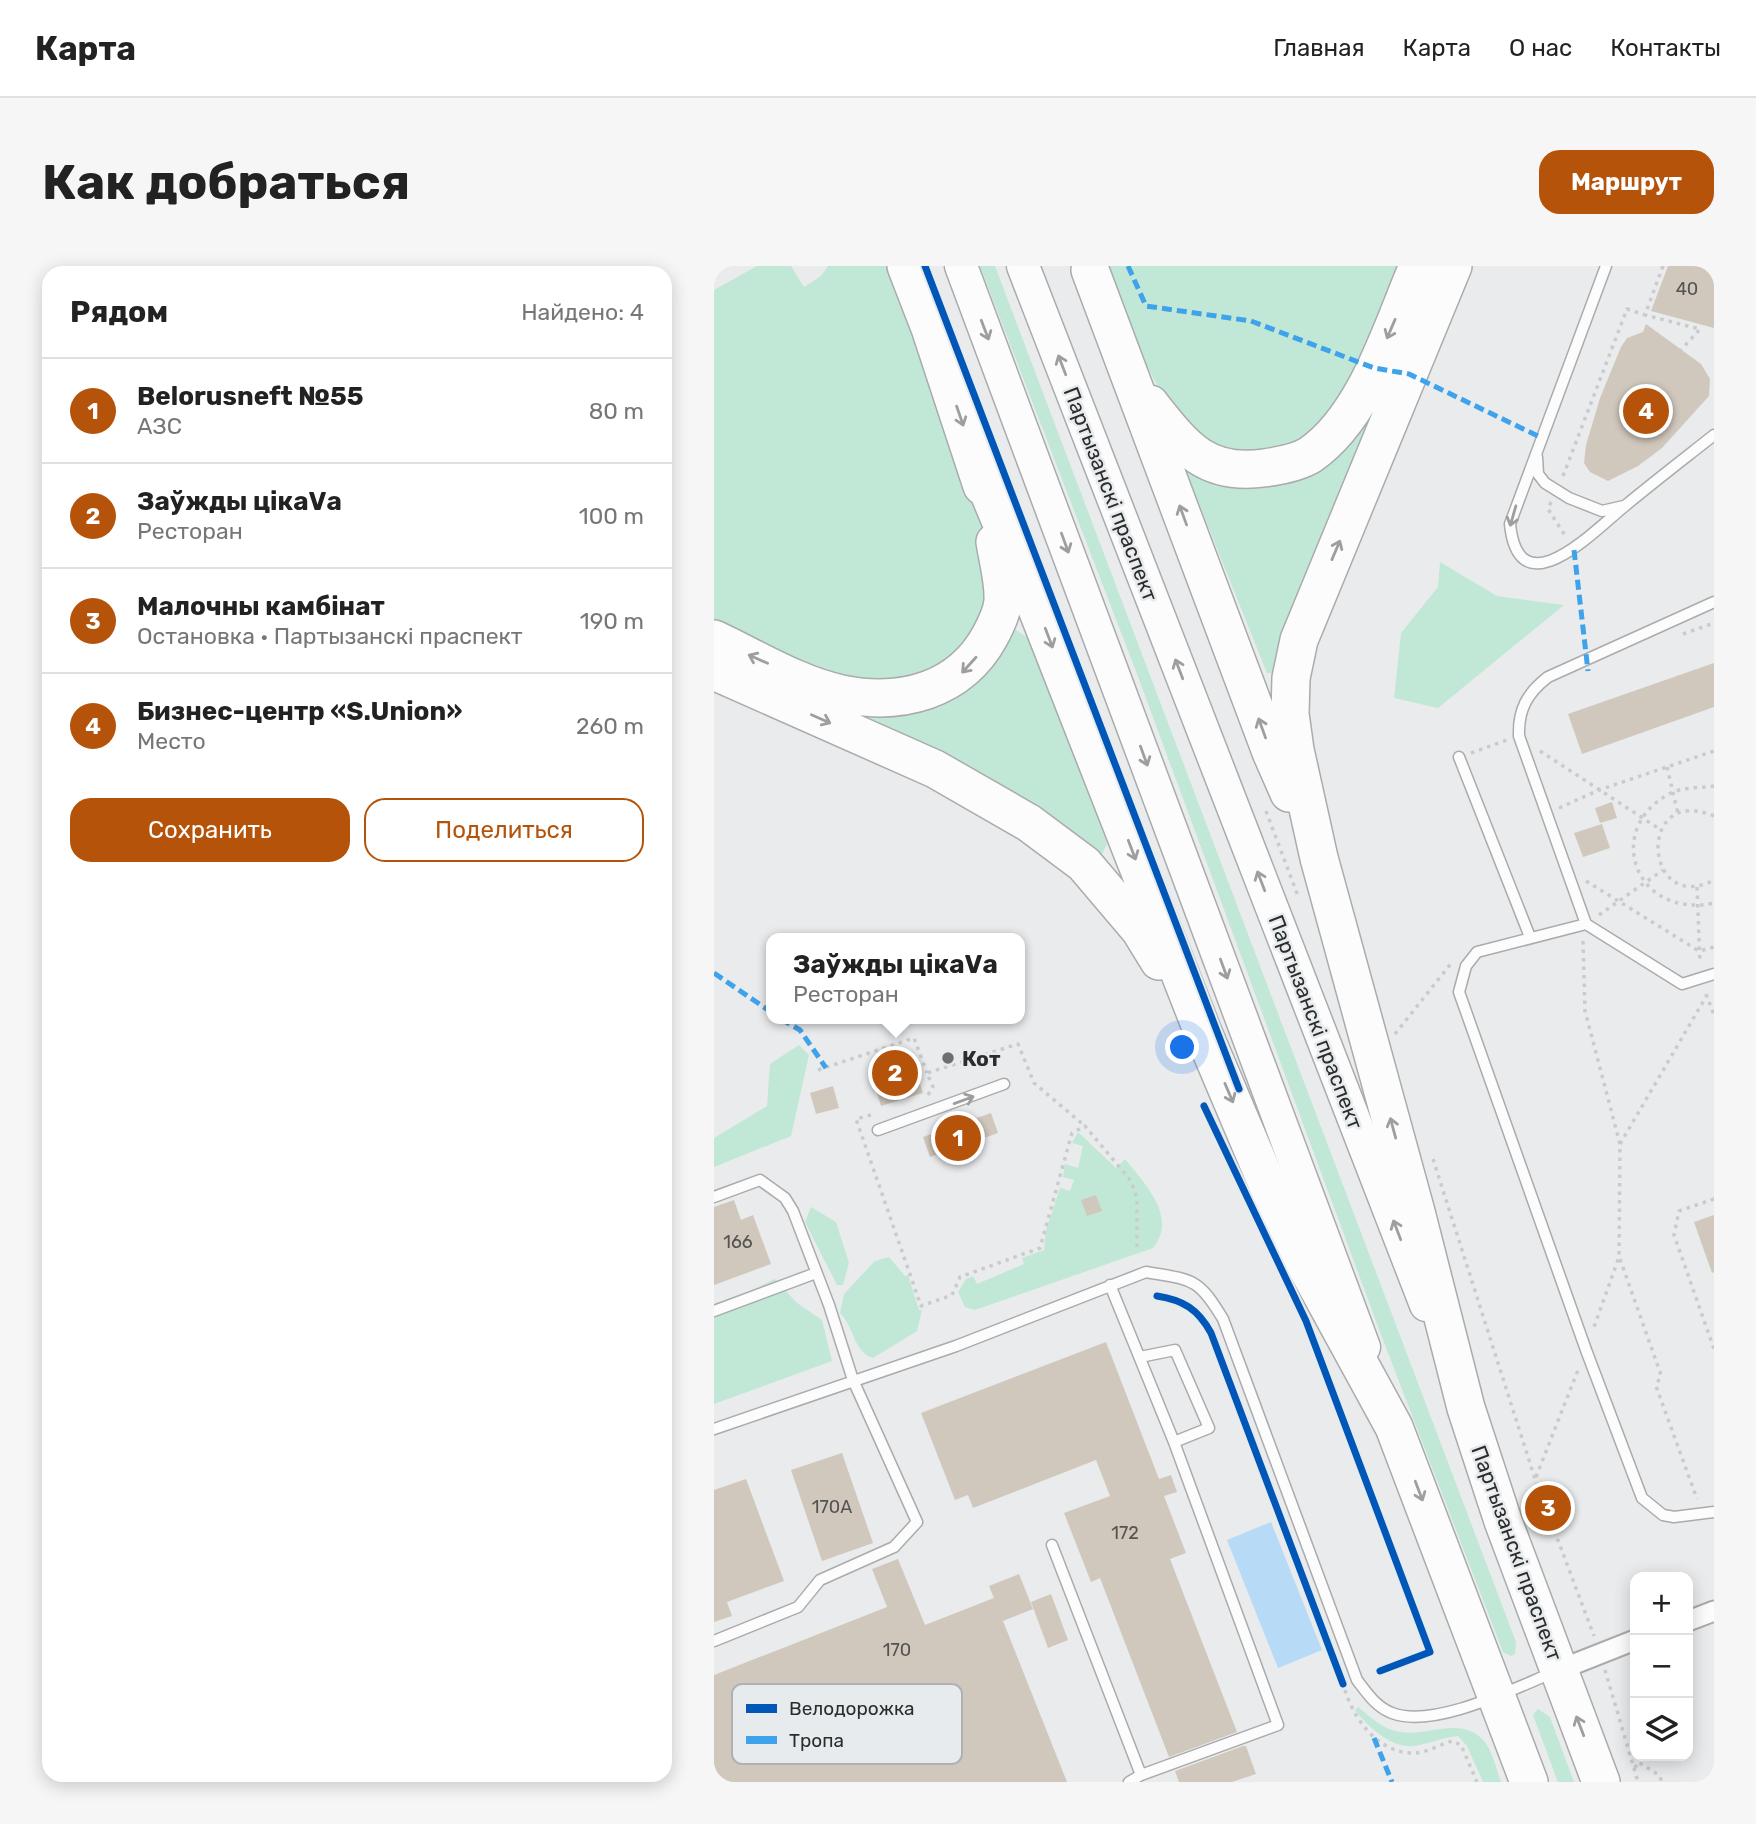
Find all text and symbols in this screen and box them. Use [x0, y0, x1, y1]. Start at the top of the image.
text: Карта [35, 29, 136, 68]
text: Главная [1273, 34, 1365, 62]
text: Карта [1403, 34, 1471, 62]
text: О нас [1509, 34, 1572, 62]
text: Контакты [1610, 34, 1721, 62]
button: Маршрут [1539, 150, 1714, 214]
text: Как добраться [42, 153, 410, 211]
house number: 40 [1676, 278, 1698, 300]
text: Рядом [70, 294, 168, 330]
text: Найдено: 4 [521, 298, 644, 326]
one-way arrow [1384, 317, 1397, 339]
one-way arrow [980, 318, 992, 340]
one-way arrow [1054, 355, 1067, 377]
text: Belorusneft №55 [137, 381, 364, 412]
street label: Партызанскі праспект [1059, 383, 1163, 605]
pin: 4 [1623, 385, 1669, 437]
text: 1 [87, 397, 99, 425]
text: 80 m [589, 397, 644, 425]
one-way arrow [955, 404, 967, 426]
text: АЗС [137, 412, 182, 440]
text: Заўжды цікаVа [137, 486, 342, 517]
text: 2 [86, 502, 100, 530]
text: 100 m [579, 502, 644, 530]
one-way arrow [1175, 504, 1188, 526]
one-way arrow [1506, 505, 1519, 527]
text: Ресторан [137, 517, 243, 545]
one-way arrow [1059, 532, 1072, 553]
one-way arrow [1330, 539, 1343, 561]
text: Малочны камбінат [137, 591, 385, 622]
text: 3 [85, 607, 101, 635]
text: 190 m [580, 607, 644, 635]
text: Остановка · Партызанскі праспект [137, 622, 523, 650]
one-way arrow [1043, 627, 1056, 649]
one-way arrow [748, 652, 769, 665]
one-way arrow [961, 656, 977, 674]
one-way arrow [1172, 658, 1185, 680]
text: Бизнес-центр «S.Union» [137, 696, 462, 727]
text: 4 [85, 712, 101, 740]
text: 260 m [576, 712, 644, 740]
one-way arrow [810, 713, 831, 726]
one-way arrow [1254, 717, 1267, 739]
text: Место [137, 727, 206, 755]
one-way arrow [1139, 745, 1151, 767]
button: Сохранить [70, 798, 350, 862]
button: Поделиться [364, 798, 644, 862]
one-way arrow [1126, 839, 1139, 861]
one-way arrow [1254, 870, 1267, 892]
street label: Партызанскі праспект [1264, 911, 1368, 1133]
popup [766, 933, 1025, 1024]
text: Заўжды цікаVа [793, 949, 998, 980]
one-way arrow [1218, 958, 1231, 980]
text: Ресторан [793, 980, 899, 1008]
your location [1165, 1030, 1199, 1064]
place label: Кот [962, 1046, 1001, 1071]
pin: 2 [872, 1047, 918, 1099]
marker: Кот [940, 1050, 956, 1066]
one-way arrow [1223, 1082, 1236, 1103]
one-way arrow [953, 1092, 975, 1105]
pin: 1 [935, 1112, 981, 1164]
one-way arrow [1386, 1118, 1399, 1140]
one-way arrow [1389, 1220, 1402, 1241]
house number: 166 [723, 1231, 753, 1253]
street label: Партызанскі праспект [1466, 1442, 1568, 1664]
one-way arrow [1413, 1480, 1426, 1501]
pin: 3 [1525, 1482, 1571, 1534]
house number: 170А [812, 1496, 852, 1518]
house number: 172 [1111, 1522, 1139, 1544]
map controls [1630, 1572, 1693, 1761]
button: + [1630, 1572, 1693, 1635]
button: − [1630, 1635, 1693, 1698]
house number: 170 [883, 1639, 911, 1661]
legend [732, 1684, 962, 1764]
text: Велодорожка [789, 1697, 915, 1720]
button: layers [1630, 1698, 1693, 1761]
one-way arrow [1572, 1716, 1585, 1738]
text: Тропа [789, 1729, 844, 1752]

